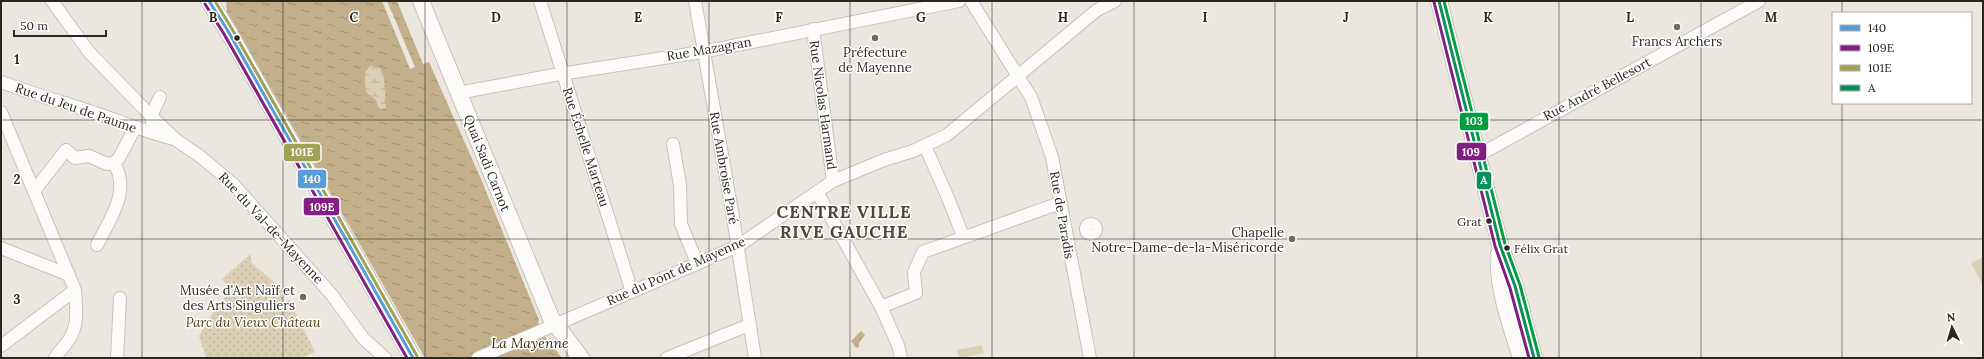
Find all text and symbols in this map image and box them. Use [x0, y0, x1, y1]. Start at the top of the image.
text: B [209, 9, 218, 26]
text: C [350, 9, 359, 26]
text: D [491, 9, 501, 26]
text: E [634, 9, 642, 26]
text: F [775, 9, 783, 26]
text: G [916, 9, 926, 26]
text: H [1058, 9, 1068, 26]
text: I [1202, 9, 1208, 26]
text: J [1343, 9, 1349, 26]
text: K [1483, 9, 1493, 26]
text: L [1626, 9, 1634, 26]
text: M [1765, 9, 1778, 26]
scale bar [14, 12, 106, 38]
legend [1832, 12, 1972, 104]
text: 50 m [20, 18, 48, 33]
text: 140 [1868, 20, 1886, 35]
marker: Francs Archers [1672, 22, 1682, 32]
unlabelled marker [232, 33, 242, 43]
street label: Rue Mazagran [665, 33, 753, 65]
marker: Préfecture de Mayenne [870, 33, 880, 43]
place label: Francs Archers [1632, 33, 1722, 50]
street label: Rue Nicolas Harmand [806, 39, 841, 171]
text: 109E [1868, 40, 1894, 55]
place label: Préfecture de Mayenne [838, 44, 912, 76]
text: 1 [14, 51, 20, 68]
street label: Rue André Bellesort [1540, 53, 1654, 125]
text: 101E [1868, 60, 1892, 75]
street label: Rue du Jeu de Paume [13, 79, 139, 137]
text: A [1867, 80, 1876, 95]
street label: Rue Échelle Marteau [559, 85, 613, 209]
street label: Rue Ambroise Paré [706, 110, 742, 226]
street label: Quai Sadi Carnot [460, 112, 514, 214]
line badge: 103 [1459, 112, 1489, 131]
text: 103 [1465, 114, 1483, 128]
line badge: 109 [1456, 142, 1487, 161]
line badge: 101E [283, 143, 321, 162]
text: 101E [291, 145, 314, 159]
text: 109 [1462, 145, 1480, 159]
street label: Rue du Val-de-Mayenne [215, 169, 327, 287]
line badge: 140 [297, 169, 327, 189]
street label: Rue de Paradis [1046, 170, 1078, 260]
text: 2 [14, 171, 21, 188]
line badge: A [1476, 171, 1492, 190]
text: 140 [303, 172, 321, 186]
text: A [1480, 173, 1488, 187]
line badge: 109E [303, 197, 340, 216]
text: 109E [310, 200, 334, 214]
district label: CENTRE VILLE RIVE GAUCHE [777, 201, 912, 243]
place label: Grat [1457, 214, 1482, 229]
marker: Grat [1484, 216, 1494, 226]
place label: Chapelle Notre-Dame-de-la-Miséricorde [1091, 224, 1284, 256]
street label: Rue du Pont de Mayenne [604, 233, 748, 309]
marker: Chapelle Notre-Dame-de-la-Miséricorde [1287, 234, 1297, 244]
place label: Félix Grat [1514, 241, 1568, 256]
marker: Félix Grat [1502, 243, 1512, 253]
place label: Musée d'Art Naïf et des Arts Singuliers [180, 282, 295, 314]
text: 3 [13, 291, 21, 308]
marker: Musée d'Art Naïf et des Arts Singuliers [298, 292, 308, 302]
north arrow [1932, 307, 1972, 347]
text: N [1946, 310, 1956, 324]
park label: Parc du Vieux Château [186, 314, 321, 331]
water label: La Mayenne [491, 334, 569, 352]

